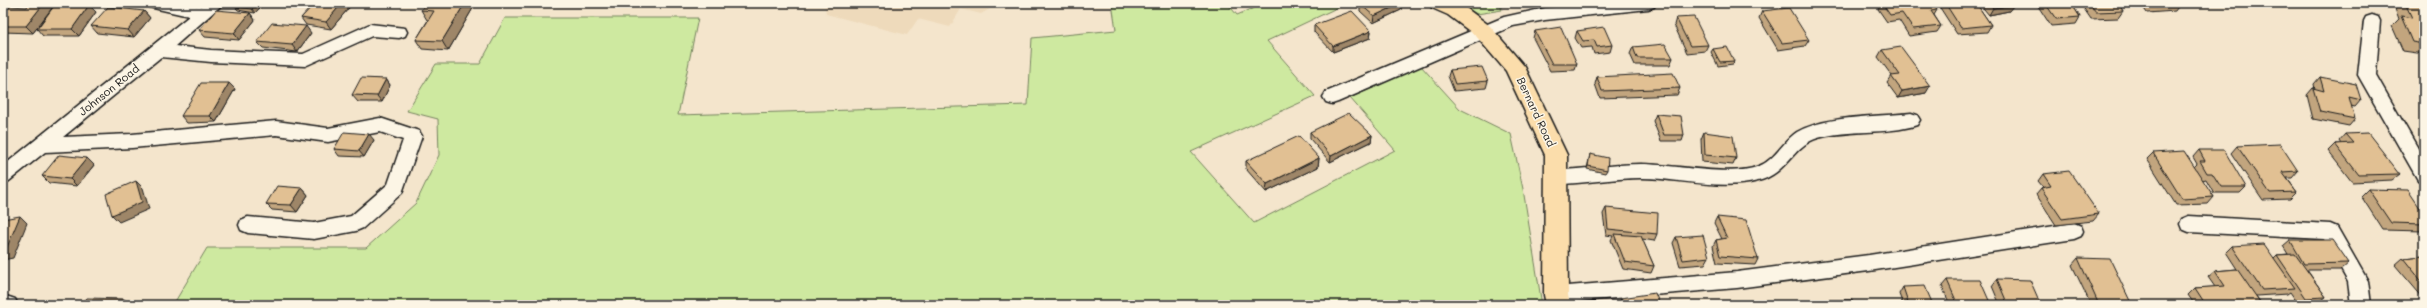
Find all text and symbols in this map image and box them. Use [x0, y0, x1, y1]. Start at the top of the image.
street label: Johnson Road [75, 61, 142, 119]
street label: Bernard Road [1514, 74, 1559, 149]

